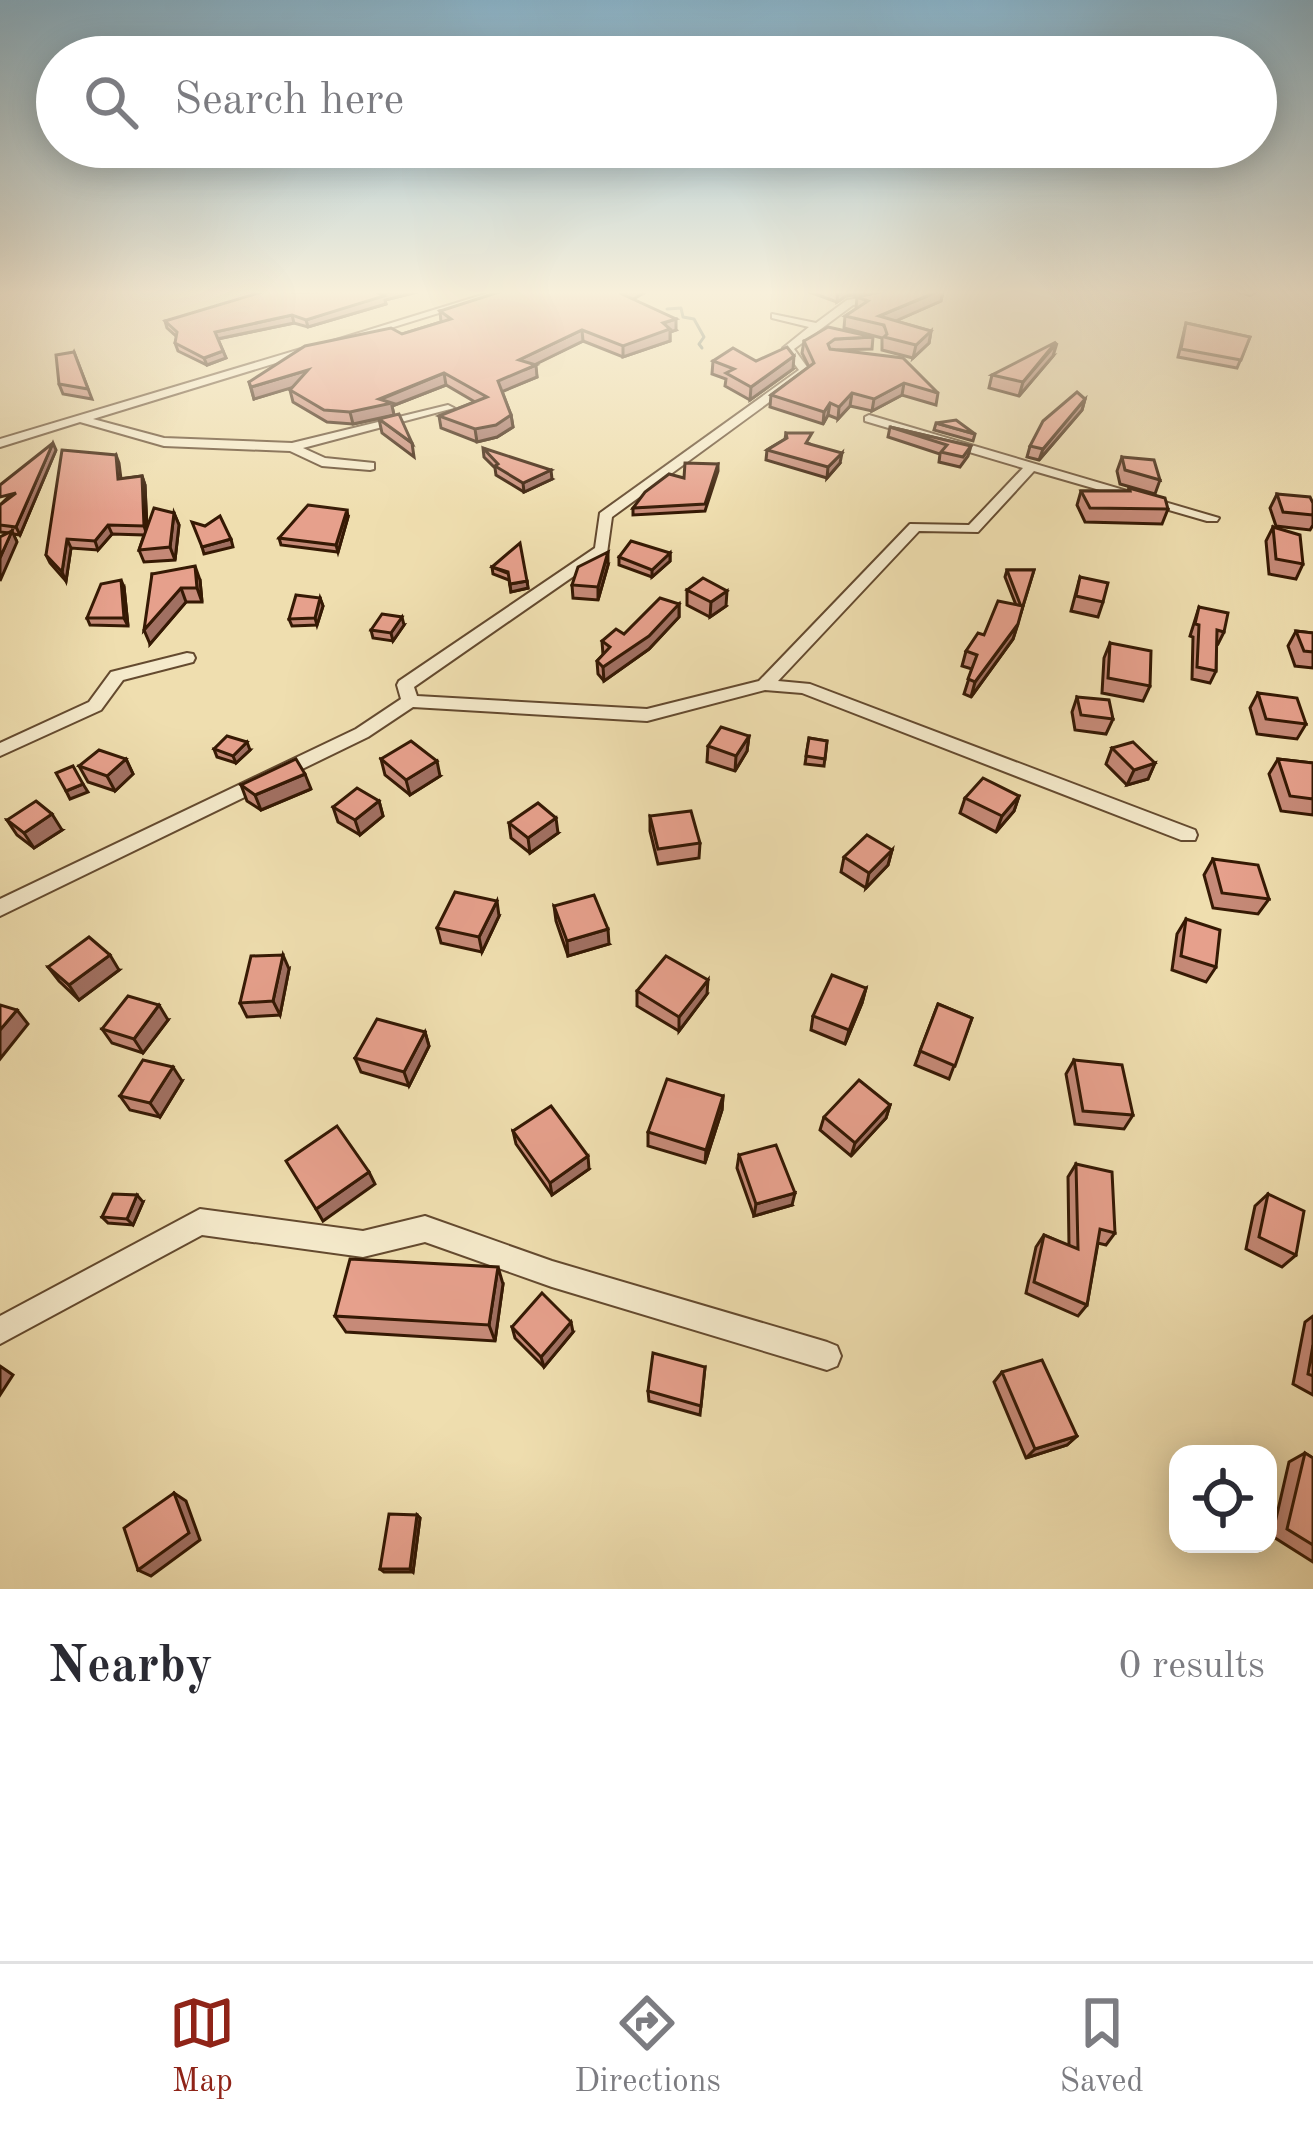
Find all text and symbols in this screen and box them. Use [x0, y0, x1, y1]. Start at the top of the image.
search box [36, 36, 1277, 168]
icon: search [78, 69, 144, 135]
text: Search here [174, 79, 404, 124]
map controls [1169, 1445, 1277, 1553]
button: locate [1169, 1445, 1277, 1553]
text: Nearby [48, 1642, 213, 1693]
text: 0 results [1119, 1647, 1265, 1686]
tab: Map [169, 1990, 235, 2103]
tab: Directions [574, 1990, 721, 2103]
tab: Saved [1060, 1990, 1144, 2103]

